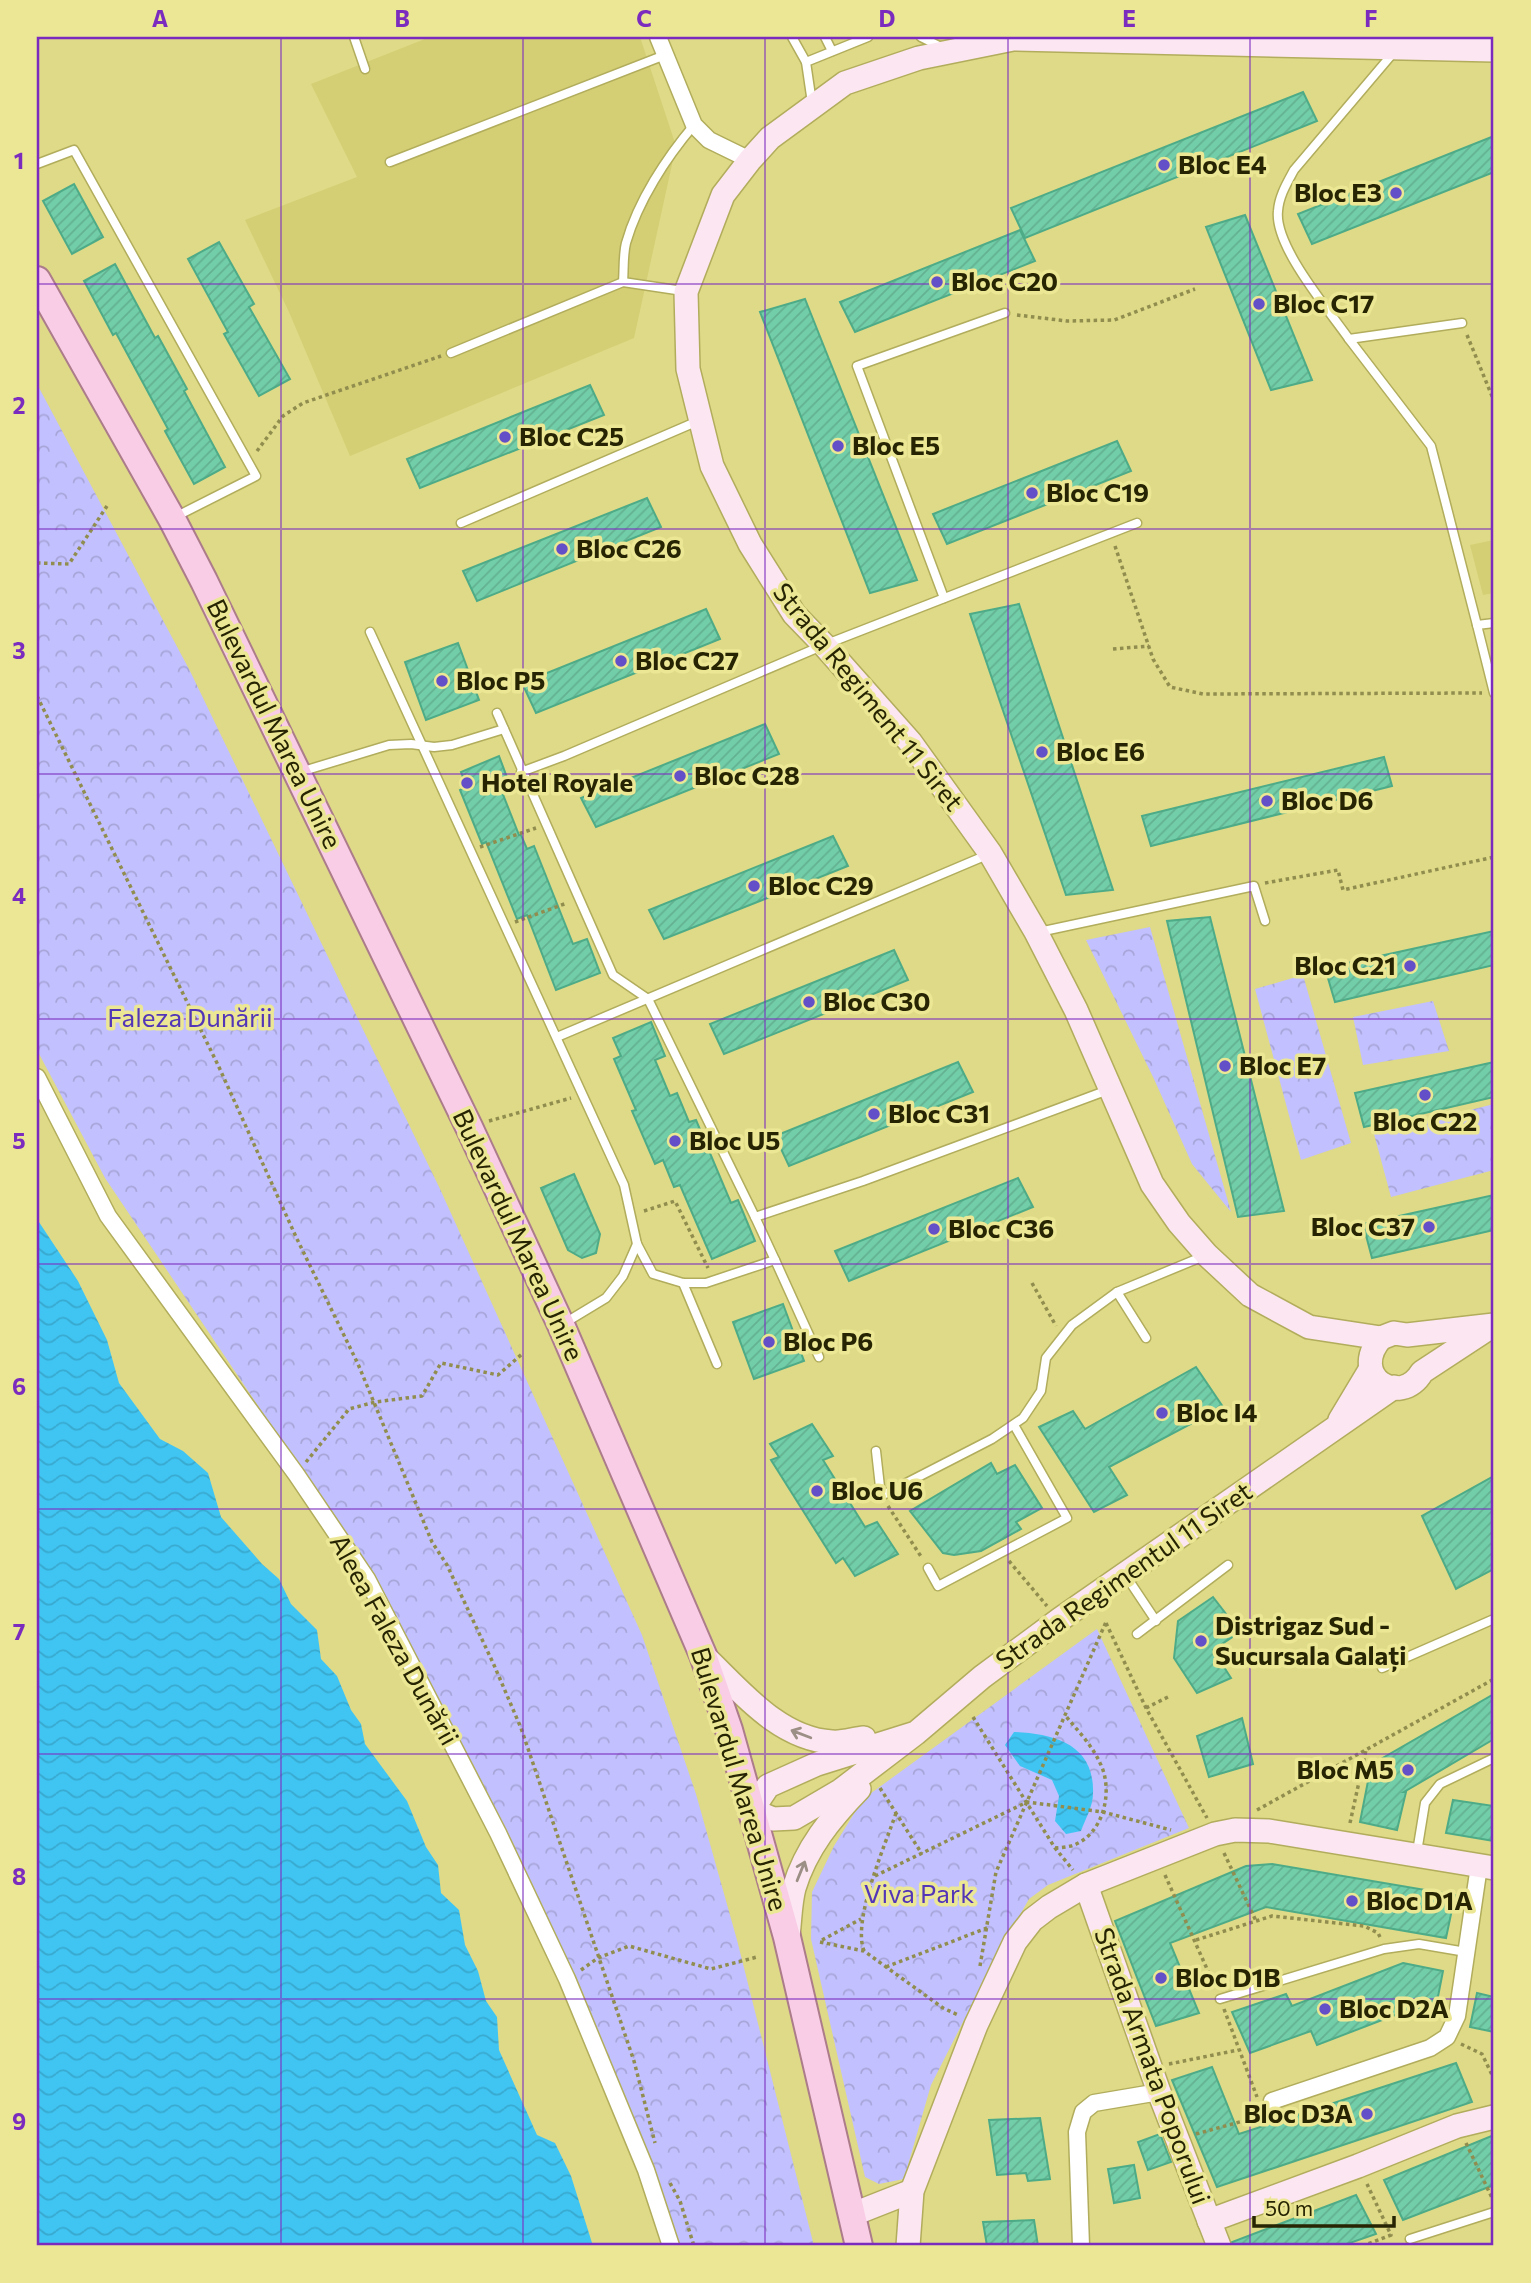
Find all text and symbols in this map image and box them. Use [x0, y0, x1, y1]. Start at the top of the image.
text: A [152, 4, 169, 32]
text: B [394, 4, 410, 32]
text: C [636, 4, 652, 32]
text: D [879, 4, 896, 32]
text: E [1122, 4, 1136, 32]
text: F [1364, 4, 1378, 32]
text: 1 [14, 146, 24, 174]
place label: Bloc E4 [1178, 148, 1267, 179]
marker: Bloc E4 [1156, 157, 1172, 173]
place label: Bloc E3 [1294, 176, 1382, 207]
marker: Bloc E3 [1388, 185, 1404, 201]
place label: Bloc C20 [951, 265, 1058, 296]
marker: Bloc C20 [929, 274, 945, 290]
place label: Bloc C17 [1273, 287, 1374, 318]
marker: Bloc C17 [1251, 296, 1267, 312]
text: 2 [12, 391, 26, 419]
place label: Bloc C25 [519, 420, 624, 451]
marker: Bloc C25 [497, 429, 513, 445]
place label: Bloc E5 [852, 429, 940, 460]
marker: Bloc E5 [830, 438, 846, 454]
place label: Bloc C19 [1046, 476, 1149, 507]
marker: Bloc C19 [1024, 485, 1040, 501]
place label: Bloc C26 [576, 532, 682, 563]
marker: Bloc C26 [554, 541, 570, 557]
street label: Strada Regiment 11 Siret [768, 576, 971, 816]
street label: Bulevardul Marea Unire [201, 594, 349, 853]
text: 3 [12, 636, 26, 664]
place label: Bloc C27 [635, 644, 739, 675]
marker: Bloc C27 [613, 653, 629, 669]
place label: Bloc P5 [456, 664, 545, 695]
marker: Bloc P5 [434, 673, 450, 689]
place label: Bloc E6 [1056, 735, 1145, 766]
marker: Bloc E6 [1034, 744, 1050, 760]
place label: Bloc C28 [694, 759, 800, 790]
place label: Hotel Royale [481, 766, 633, 797]
marker: Bloc C28 [672, 768, 688, 784]
marker: Hotel Royale [459, 775, 475, 791]
place label: Bloc D6 [1281, 784, 1374, 815]
marker: Bloc D6 [1259, 793, 1275, 809]
place label: Bloc C29 [768, 869, 874, 900]
marker: Bloc C29 [746, 878, 762, 894]
text: 4 [12, 881, 26, 909]
place label: Bloc C21 [1294, 949, 1396, 980]
marker: Bloc C21 [1402, 958, 1418, 974]
place label: Bloc C30 [823, 985, 931, 1016]
marker: Bloc C30 [801, 994, 817, 1010]
park label: Faleza Dunării [107, 1001, 273, 1032]
place label: Bloc E7 [1239, 1049, 1326, 1080]
marker: Bloc E7 [1217, 1058, 1233, 1074]
marker: Bloc C22 [1417, 1087, 1433, 1103]
place label: Bloc C31 [888, 1097, 990, 1128]
street label: Bulevardul Marea Unire [447, 1104, 591, 1365]
place label: Bloc C22 [1373, 1105, 1477, 1136]
marker: Bloc C31 [866, 1106, 882, 1122]
place label: Bloc U5 [689, 1124, 781, 1155]
text: 5 [12, 1126, 26, 1154]
marker: Bloc U5 [667, 1133, 683, 1149]
place label: Bloc C37 [1311, 1210, 1415, 1241]
place label: Bloc C36 [948, 1212, 1054, 1243]
marker: Bloc C37 [1421, 1219, 1437, 1235]
marker: Bloc C36 [926, 1221, 942, 1237]
place label: Bloc P6 [783, 1325, 873, 1356]
marker: Bloc P6 [761, 1334, 777, 1350]
text: 6 [12, 1372, 26, 1400]
place label: Bloc I4 [1176, 1396, 1258, 1427]
marker: Bloc I4 [1154, 1405, 1170, 1421]
place label: Bloc U6 [831, 1474, 923, 1505]
street label: Strada Regimentul 11 Siret [989, 1475, 1257, 1675]
marker: Bloc U6 [809, 1483, 825, 1499]
street label: Aleea Faleza Dunării [325, 1528, 466, 1750]
place label: Distrigaz Sud - Sucursala Galați [1215, 1609, 1406, 1672]
text: 7 [13, 1617, 25, 1645]
marker: Distrigaz Sud - Sucursala Galați [1193, 1633, 1209, 1649]
street label: Bulevardul Marea Unire [686, 1643, 795, 1914]
one-way arrow [791, 1726, 812, 1739]
place label: Bloc M5 [1296, 1753, 1394, 1784]
marker: Bloc M5 [1400, 1762, 1416, 1778]
one-way arrow [796, 1860, 809, 1882]
text: 8 [12, 1862, 26, 1890]
park label: Viva Park [864, 1877, 974, 1908]
place label: Bloc D1A [1366, 1884, 1473, 1915]
marker: Bloc D1A [1344, 1893, 1360, 1909]
street label: Strada Armata Poporului [1089, 1923, 1218, 2208]
place label: Bloc D1B [1175, 1961, 1280, 1992]
marker: Bloc D1B [1153, 1970, 1169, 1986]
place label: Bloc D2A [1339, 1992, 1449, 2023]
marker: Bloc D2A [1317, 2001, 1333, 2017]
place label: Bloc D3A [1243, 2097, 1353, 2128]
marker: Bloc D3A [1359, 2106, 1375, 2122]
text: 9 [12, 2107, 26, 2135]
scale bar [1254, 2185, 1394, 2229]
text: 50 m [1265, 2195, 1313, 2220]

